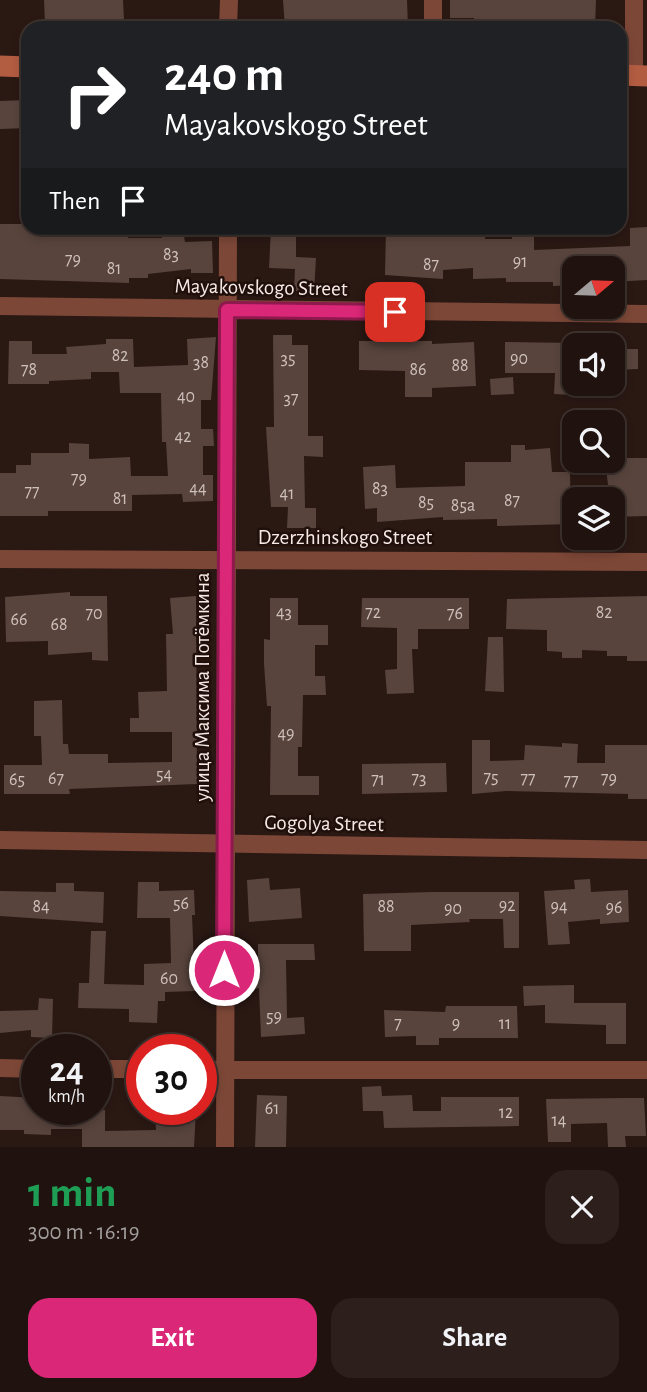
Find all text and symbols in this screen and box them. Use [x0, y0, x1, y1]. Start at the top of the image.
icon: right [49, 49, 140, 140]
text: 240 m [164, 51, 284, 100]
text: Mayakovskogo Street [164, 109, 428, 141]
icon: arrive [114, 182, 152, 220]
text: Then [49, 188, 100, 214]
house number: 83 [163, 246, 179, 264]
house number: 79 [65, 251, 81, 269]
house number: 91 [513, 253, 527, 271]
house number: 87 [423, 256, 439, 274]
north arrow [562, 256, 625, 318]
map controls [562, 256, 625, 550]
house number: 81 [107, 260, 121, 278]
street label: Mayakovskogo Street [174, 275, 348, 300]
pin [365, 282, 425, 342]
icon: arrive [376, 293, 414, 331]
button: sound [562, 333, 625, 396]
house number: 82 [112, 347, 128, 365]
house number: 35 [281, 350, 295, 368]
house number: 90 [510, 350, 528, 368]
house number: 38 [193, 354, 209, 372]
house number: 88 [451, 357, 469, 375]
house number: 78 [21, 361, 37, 379]
house number: 86 [410, 361, 427, 379]
house number: 40 [177, 388, 195, 406]
house number: 37 [284, 390, 298, 408]
button: search [562, 410, 625, 473]
house number: 42 [175, 428, 191, 446]
house number: 79 [71, 470, 87, 488]
house number: 44 [189, 480, 207, 498]
house number: 83 [372, 480, 388, 498]
house number: 77 [24, 483, 40, 501]
house number: 41 [280, 485, 294, 503]
button: layers [562, 487, 625, 550]
house number: 81 [113, 490, 127, 508]
house number: 87 [504, 492, 520, 510]
house number: 85 [418, 494, 434, 512]
house number: 85а [451, 497, 475, 515]
street label: Dzerzhinskogo Street [258, 527, 433, 548]
street label: улица Максима Потёмкина [192, 572, 213, 802]
house number: 43 [276, 604, 292, 622]
house number: 72 [365, 604, 381, 622]
house number: 82 [596, 604, 612, 622]
house number: 70 [85, 605, 103, 623]
house number: 76 [447, 605, 463, 623]
house number: 66 [11, 611, 27, 629]
house number: 68 [51, 616, 68, 634]
house number: 49 [277, 725, 295, 743]
house number: 54 [156, 766, 172, 784]
house number: 75 [483, 769, 499, 787]
house number: 67 [48, 770, 64, 788]
house number: 73 [412, 770, 426, 788]
house number: 77 [520, 770, 536, 788]
house number: 79 [601, 770, 617, 788]
house number: 65 [9, 771, 25, 789]
house number: 71 [371, 771, 385, 789]
house number: 77 [563, 772, 579, 790]
street label: Gogolya Street [264, 812, 384, 835]
house number: 56 [173, 895, 189, 913]
house number: 92 [499, 897, 515, 915]
house number: 84 [32, 898, 50, 916]
house number: 88 [377, 898, 395, 916]
house number: 94 [550, 898, 568, 916]
house number: 96 [606, 899, 622, 917]
house number: 90 [444, 900, 462, 918]
position arrow [187, 933, 261, 1007]
house number: 60 [160, 970, 178, 988]
house number: 59 [266, 1008, 282, 1026]
house number: 7 [394, 1015, 402, 1033]
house number: 9 [452, 1015, 460, 1033]
house number: 11 [499, 1015, 511, 1033]
speed limit sign: 30 [126, 1034, 217, 1125]
text: 24 [49, 1053, 84, 1088]
text: km/h [48, 1088, 85, 1106]
house number: 61 [265, 1100, 279, 1118]
house number: 12 [499, 1104, 513, 1122]
house number: 14 [552, 1112, 567, 1130]
button: close [545, 1170, 619, 1244]
text: 1 min [28, 1172, 117, 1214]
text: 300 m · 16:19 [28, 1221, 140, 1244]
button: Exit [28, 1298, 317, 1378]
button: Share [331, 1298, 619, 1378]

